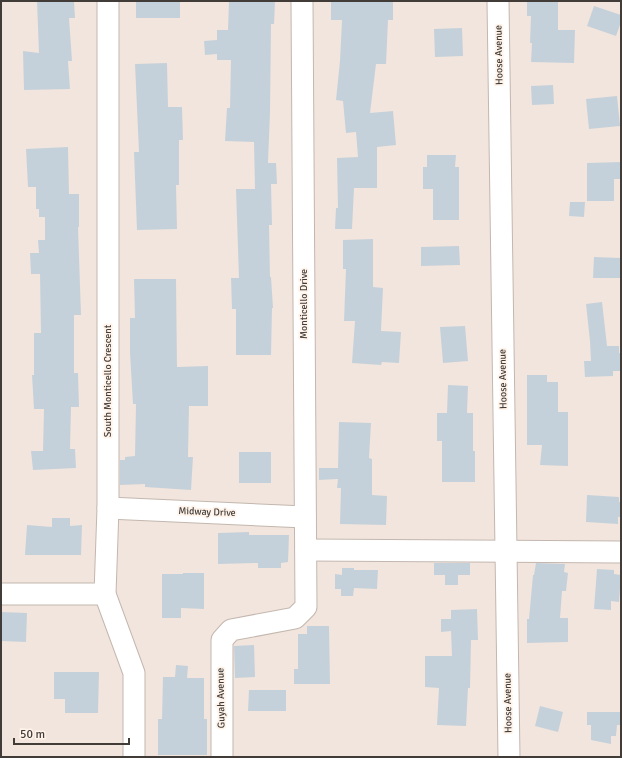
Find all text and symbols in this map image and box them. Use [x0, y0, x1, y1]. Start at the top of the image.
street label: Hoose Avenue [492, 25, 506, 85]
street label: Monticello Drive [298, 269, 310, 339]
street label: South Monticello Crescent [102, 324, 114, 437]
street label: Hoose Avenue [496, 349, 510, 409]
street label: Midway Drive [178, 505, 236, 519]
street label: Guyah Avenue [214, 668, 228, 728]
street label: Hoose Avenue [501, 673, 515, 733]
scale bar [14, 720, 129, 746]
text: 50 m [20, 727, 45, 742]

